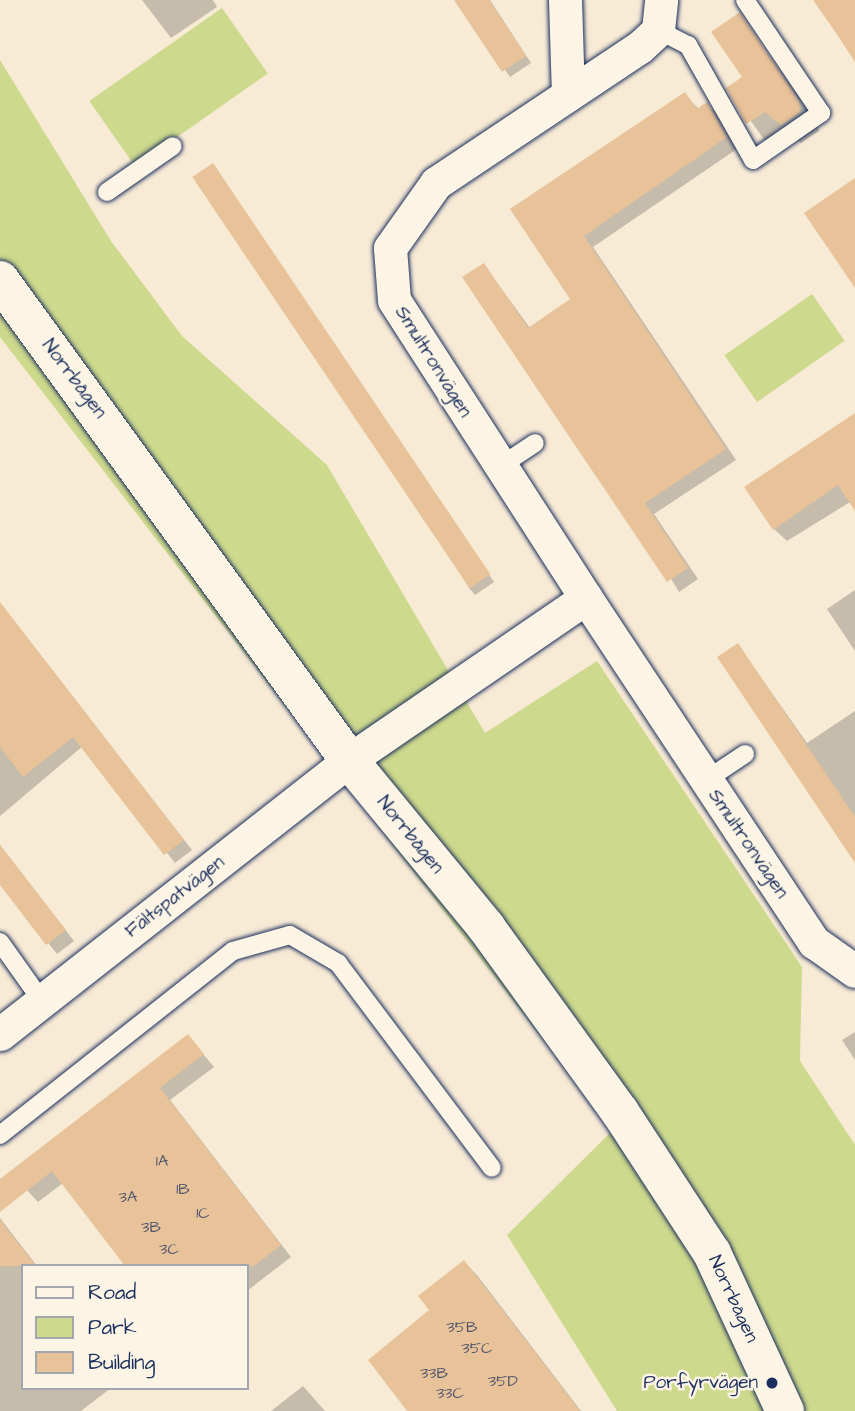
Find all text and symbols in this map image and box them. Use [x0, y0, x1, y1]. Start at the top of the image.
street label: Smultronvägen [390, 302, 476, 422]
street label: Norrbågen [37, 335, 111, 423]
street label: Smultronvägen [703, 785, 793, 903]
street label: Norrbågen [372, 792, 448, 878]
street label: Fältspatvägen [121, 851, 229, 943]
house number: 1A [156, 1151, 168, 1171]
house number: 1B [176, 1179, 190, 1199]
house number: 3A [119, 1187, 137, 1207]
house number: 1C [196, 1203, 210, 1223]
house number: 3B [141, 1217, 161, 1237]
house number: 3C [159, 1239, 179, 1259]
street label: Norrbågen [703, 1252, 763, 1346]
legend [21, 1264, 248, 1390]
text: Road [88, 1278, 136, 1307]
text: Park [88, 1313, 137, 1342]
house number: 35B [447, 1317, 477, 1337]
house number: 35C [462, 1338, 492, 1358]
text: Building [88, 1348, 155, 1377]
house number: 33B [420, 1363, 448, 1383]
house number: 35D [488, 1371, 518, 1391]
place label: Porfyrvägen [643, 1372, 758, 1394]
marker: Porfyrvägen [764, 1375, 780, 1391]
house number: 33C [436, 1383, 464, 1403]

